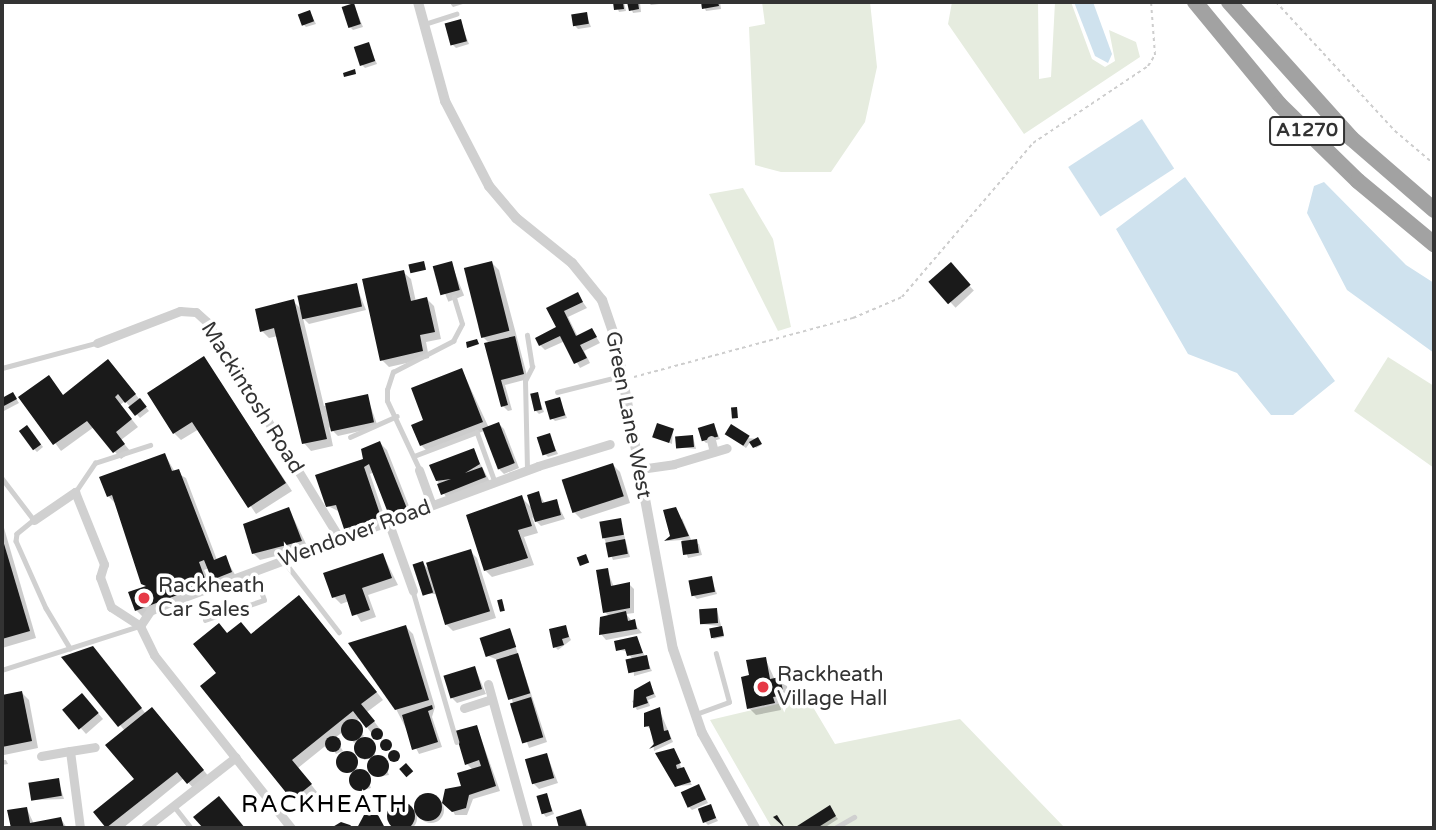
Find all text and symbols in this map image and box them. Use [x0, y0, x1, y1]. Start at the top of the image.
road number: A1270 [1268, 116, 1346, 146]
street label: Mackintosh Road [195, 317, 309, 479]
street label: Green Lane West [599, 329, 657, 501]
street label: Wendover Road [276, 495, 434, 573]
place label: Rackheath Car Sales [158, 573, 264, 623]
marker: Rackheath Car Sales [136, 590, 152, 606]
place label: Rackheath Village Hall [777, 662, 888, 712]
marker: Rackheath Village Hall [755, 679, 771, 695]
district label: RACKHEATH [242, 791, 408, 819]

